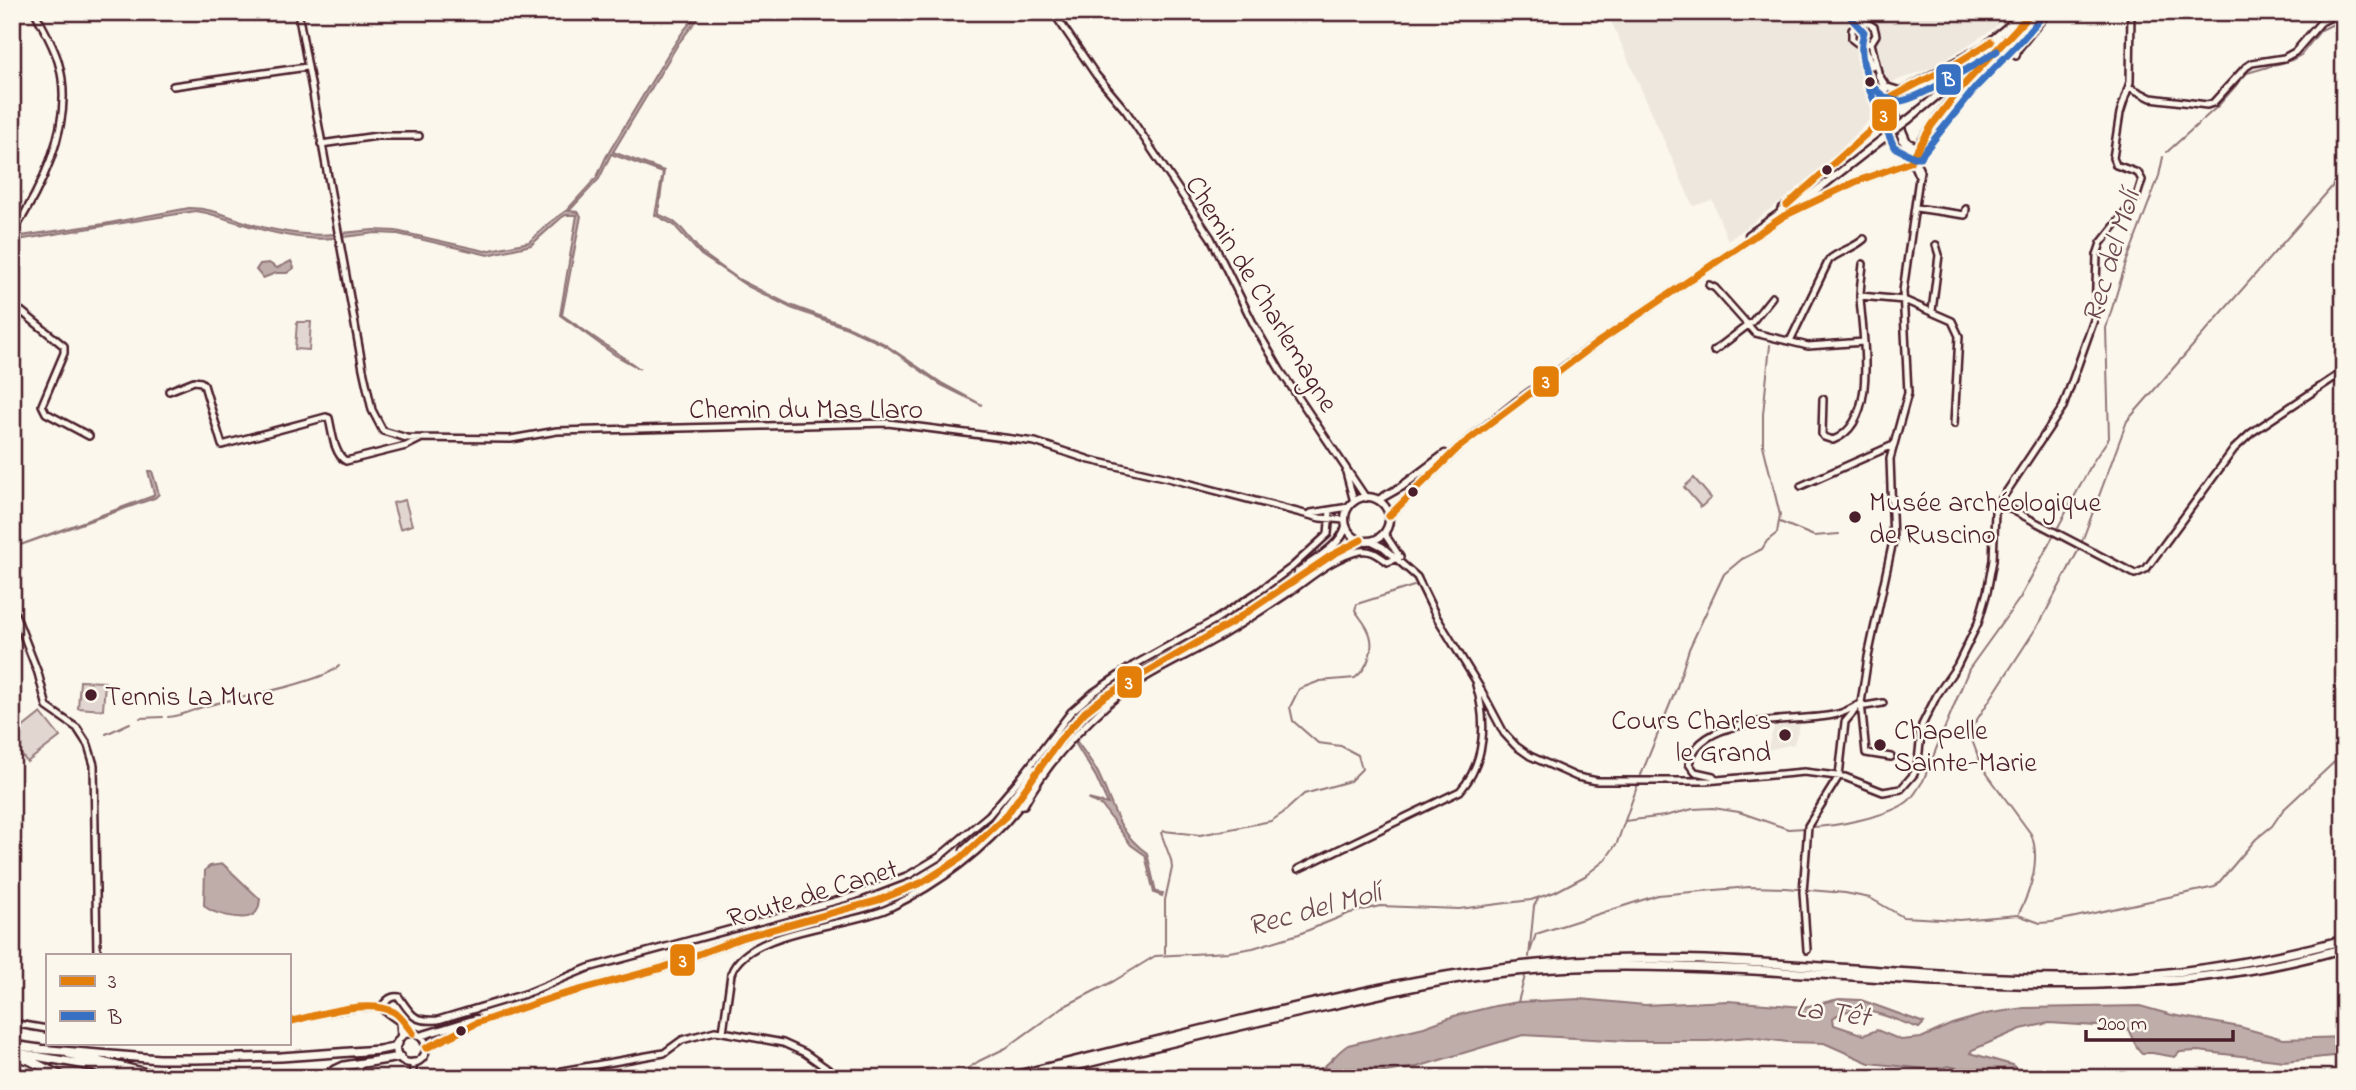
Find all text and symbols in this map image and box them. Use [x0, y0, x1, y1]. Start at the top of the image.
line badge: B [1935, 63, 1962, 96]
text: B [1942, 68, 1956, 95]
unlabelled marker [1863, 75, 1877, 89]
line badge: 3 [1871, 98, 1898, 132]
text: 3 [1879, 104, 1888, 131]
unlabelled marker [1820, 163, 1834, 177]
street label: Chemin de Charlemagne [1173, 169, 1347, 421]
water label: Rec del Molí [2072, 181, 2155, 329]
line badge: 3 [1532, 365, 1560, 398]
text: 3 [1541, 370, 1550, 397]
street label: Chemin du Mas Llaro [689, 391, 923, 432]
place label: Musée archéologique de Ruscino [1869, 484, 2102, 557]
unlabelled marker [1406, 485, 1420, 499]
marker: Musée archéologique de Ruscino [1847, 509, 1863, 525]
line badge: 3 [1116, 665, 1143, 699]
text: 3 [1124, 671, 1133, 698]
place label: Tennis La Mure [105, 678, 275, 719]
marker: Tennis La Mure [83, 687, 99, 703]
place label: Cours Charles le Grand [1611, 702, 1771, 775]
place label: Chapelle Sainte-Marie [1894, 712, 2037, 785]
marker: Cours Charles le Grand [1777, 727, 1793, 743]
marker: Chapelle Sainte-Marie [1872, 737, 1888, 753]
street label: Route de Canet [723, 850, 903, 941]
water label: Rec del Molí [1243, 871, 1391, 950]
line badge: 3 [669, 943, 696, 977]
text: 3 [678, 949, 687, 976]
legend [46, 954, 290, 1044]
text: 3 [108, 968, 117, 998]
water label: La Têt [1793, 987, 1875, 1041]
scale bar [2086, 999, 2234, 1043]
text: B [107, 1004, 122, 1034]
text: 200 m [2097, 1010, 2147, 1040]
unlabelled marker [454, 1024, 468, 1038]

